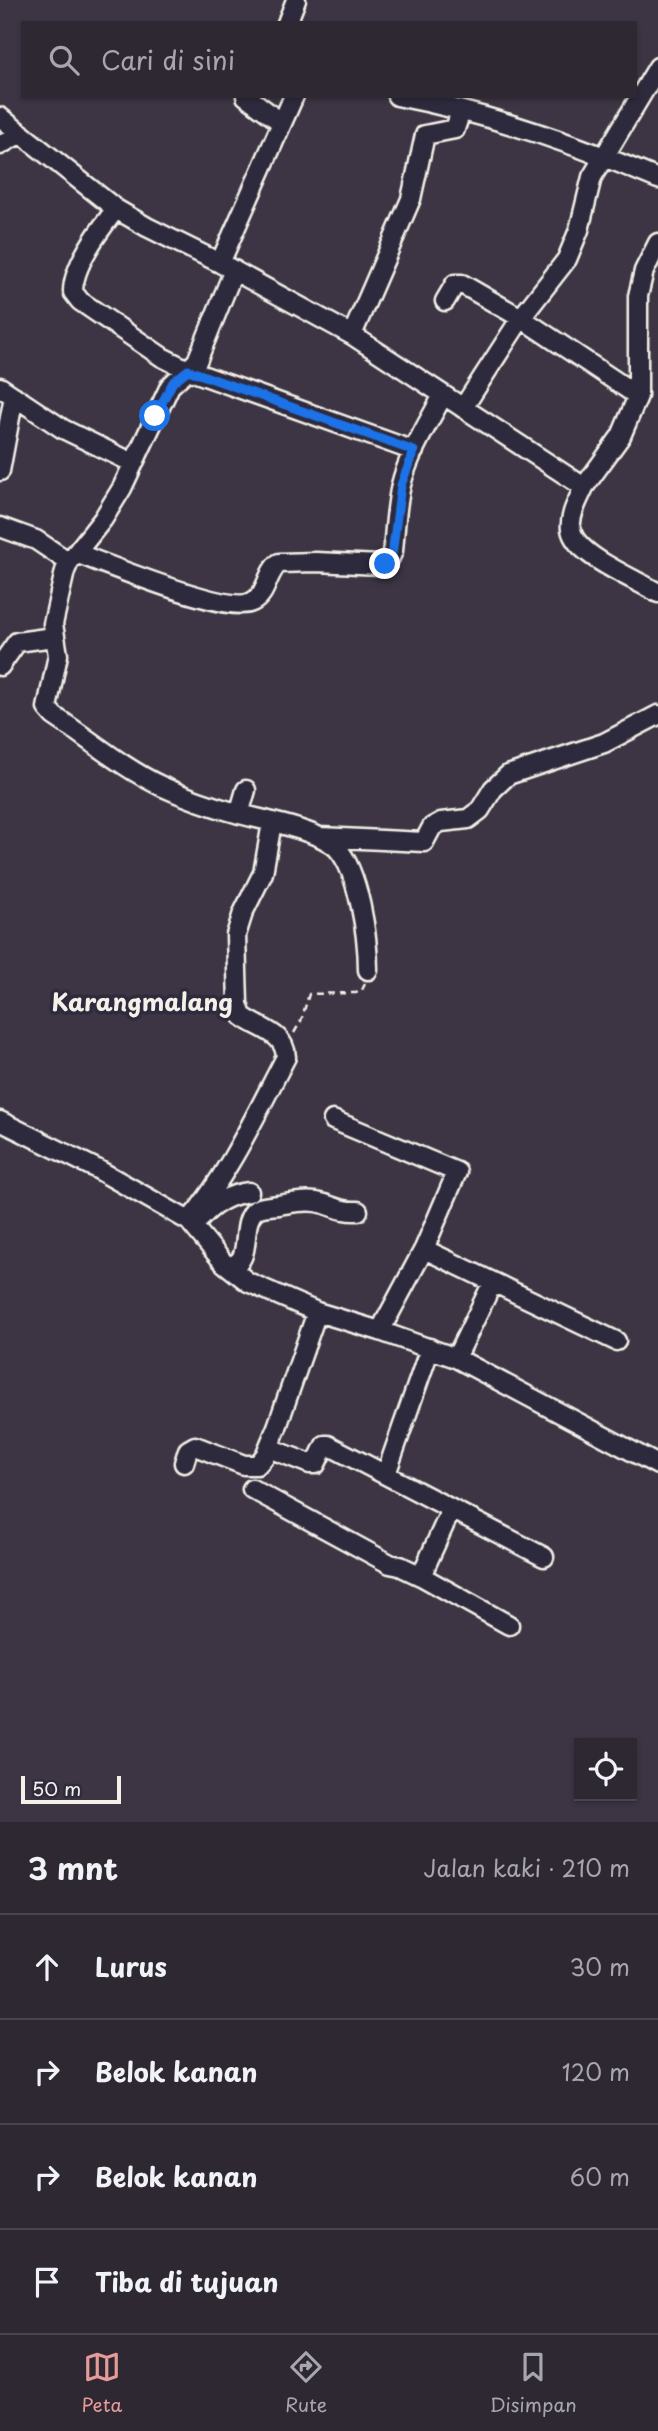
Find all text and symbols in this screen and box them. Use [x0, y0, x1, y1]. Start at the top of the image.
search box [21, 21, 637, 98]
text: Cari di sini [101, 40, 235, 79]
icon: search [45, 41, 83, 79]
route start [139, 400, 170, 431]
route end [369, 548, 400, 579]
district label: Karangmalang [51, 983, 233, 1019]
map controls [574, 1738, 637, 1801]
button: locate [574, 1738, 637, 1801]
scale bar [21, 1773, 121, 1805]
text: 50 m [32, 1774, 81, 1802]
text: 3 mnt [28, 1845, 118, 1890]
text: Jalan kaki · 210 m [424, 1850, 630, 1885]
text: Lurus [95, 1947, 167, 1986]
icon: ahead [28, 1948, 66, 1986]
text: 30 m [569, 1949, 630, 1984]
text: Belok kanan [95, 2052, 257, 2091]
icon: right [28, 2053, 66, 2091]
text: 120 m [562, 2054, 630, 2089]
text: Belok kanan [95, 2157, 257, 2196]
icon: right [28, 2158, 66, 2196]
text: 60 m [570, 2159, 630, 2194]
text: Tiba di tujuan [95, 2262, 279, 2301]
icon: arrive [28, 2263, 66, 2301]
tab: Peta [81, 2348, 122, 2418]
tab: Rute [285, 2348, 327, 2418]
tab: Disimpan [490, 2348, 577, 2418]

